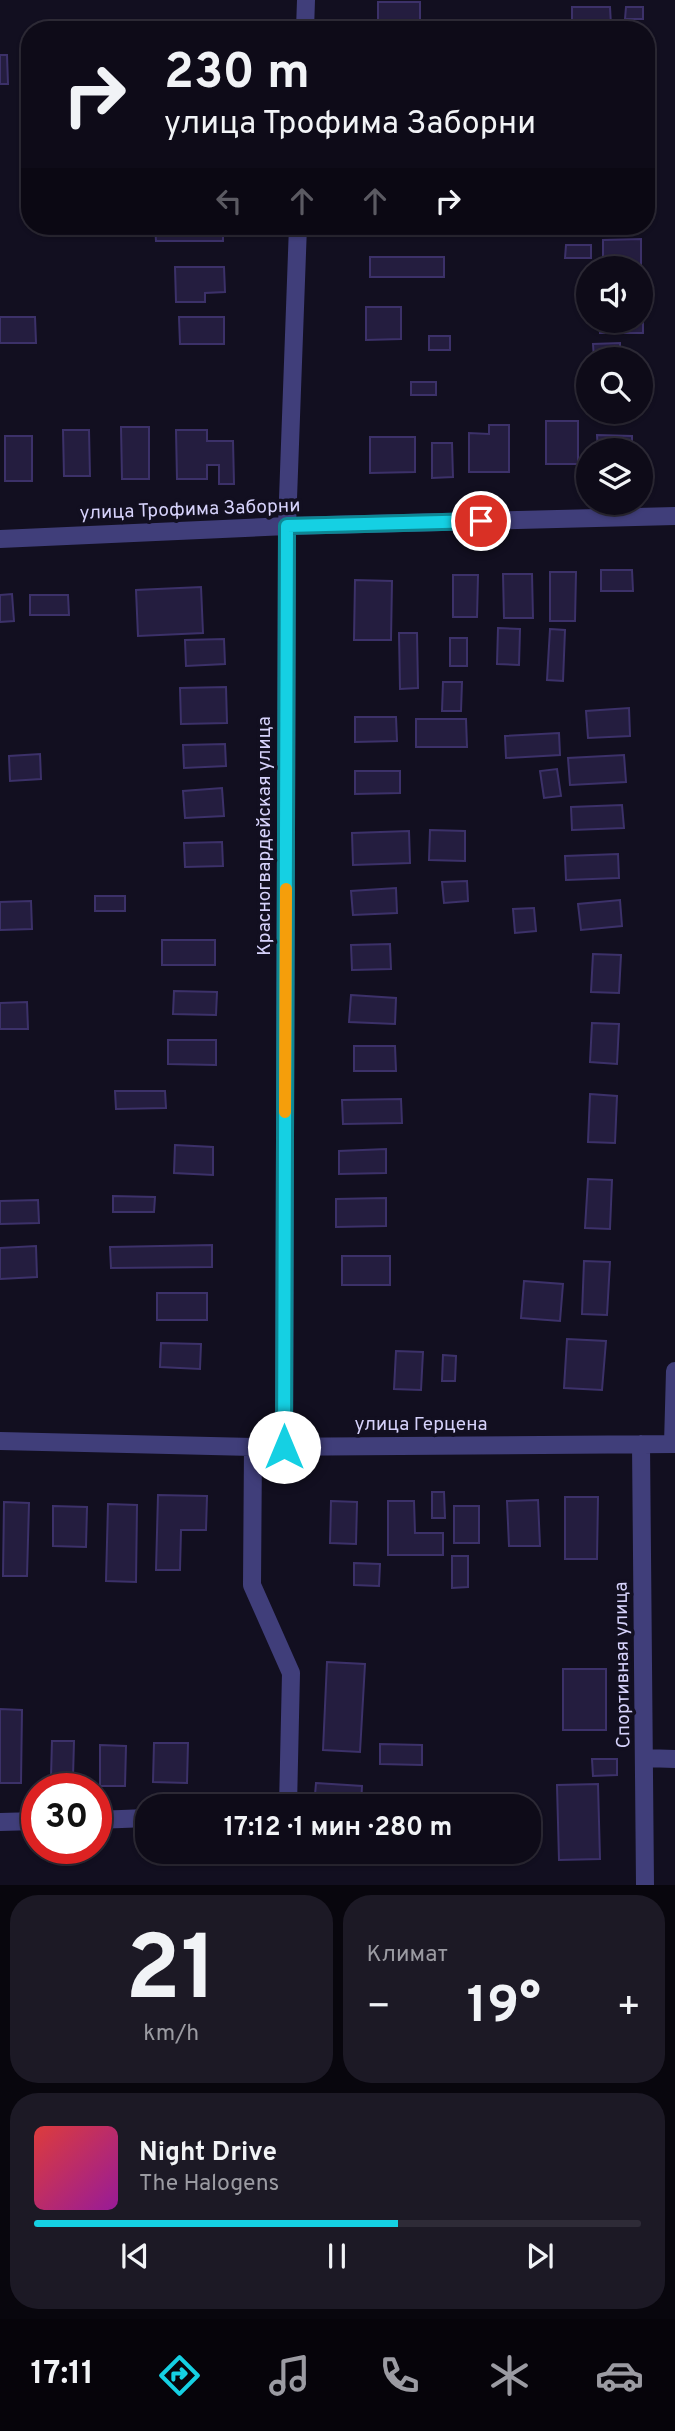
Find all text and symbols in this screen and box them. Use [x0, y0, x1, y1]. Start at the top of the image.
text: 230 m [164, 44, 310, 106]
icon: right [49, 49, 140, 140]
text: улица Трофима Заборни [164, 105, 536, 145]
icon: left [210, 182, 248, 220]
icon: ahead [283, 182, 321, 220]
icon: ahead [356, 182, 394, 220]
icon: right [429, 182, 467, 220]
map controls [576, 256, 653, 515]
button: sound [576, 256, 653, 333]
button: search [576, 347, 653, 424]
button: layers [576, 438, 653, 515]
pin [451, 491, 511, 551]
street label: улица Трофима Заборни [79, 494, 301, 526]
icon: arrive [462, 502, 500, 540]
street label: Красногвардейская улица [253, 716, 277, 956]
position arrow [247, 1410, 321, 1484]
street label: улица Герцена [355, 1413, 487, 1437]
street label: Спортивная улица [610, 1581, 636, 1749]
speed limit sign: 30 [21, 1773, 112, 1864]
text: 17:12 · 1 мин · 280 m [224, 1812, 452, 1845]
text: 21 [125, 1917, 217, 2032]
text: Климат [367, 1941, 448, 1970]
text: 19° [467, 1975, 541, 2041]
text: − [367, 1984, 391, 2033]
text: + [616, 1984, 641, 2033]
text: km/h [143, 2020, 199, 2049]
text: Night Drive [139, 2137, 277, 2170]
text: The Halogens [139, 2170, 279, 2199]
icon: previous [116, 2237, 154, 2275]
icon: pause [318, 2237, 356, 2275]
icon: next [521, 2237, 559, 2275]
icon: directions [155, 2351, 204, 2400]
icon: music [265, 2351, 314, 2400]
icon: phone [375, 2351, 424, 2400]
icon: climate [485, 2351, 534, 2400]
icon: car [595, 2351, 644, 2400]
text: 17:11 [31, 2355, 94, 2395]

